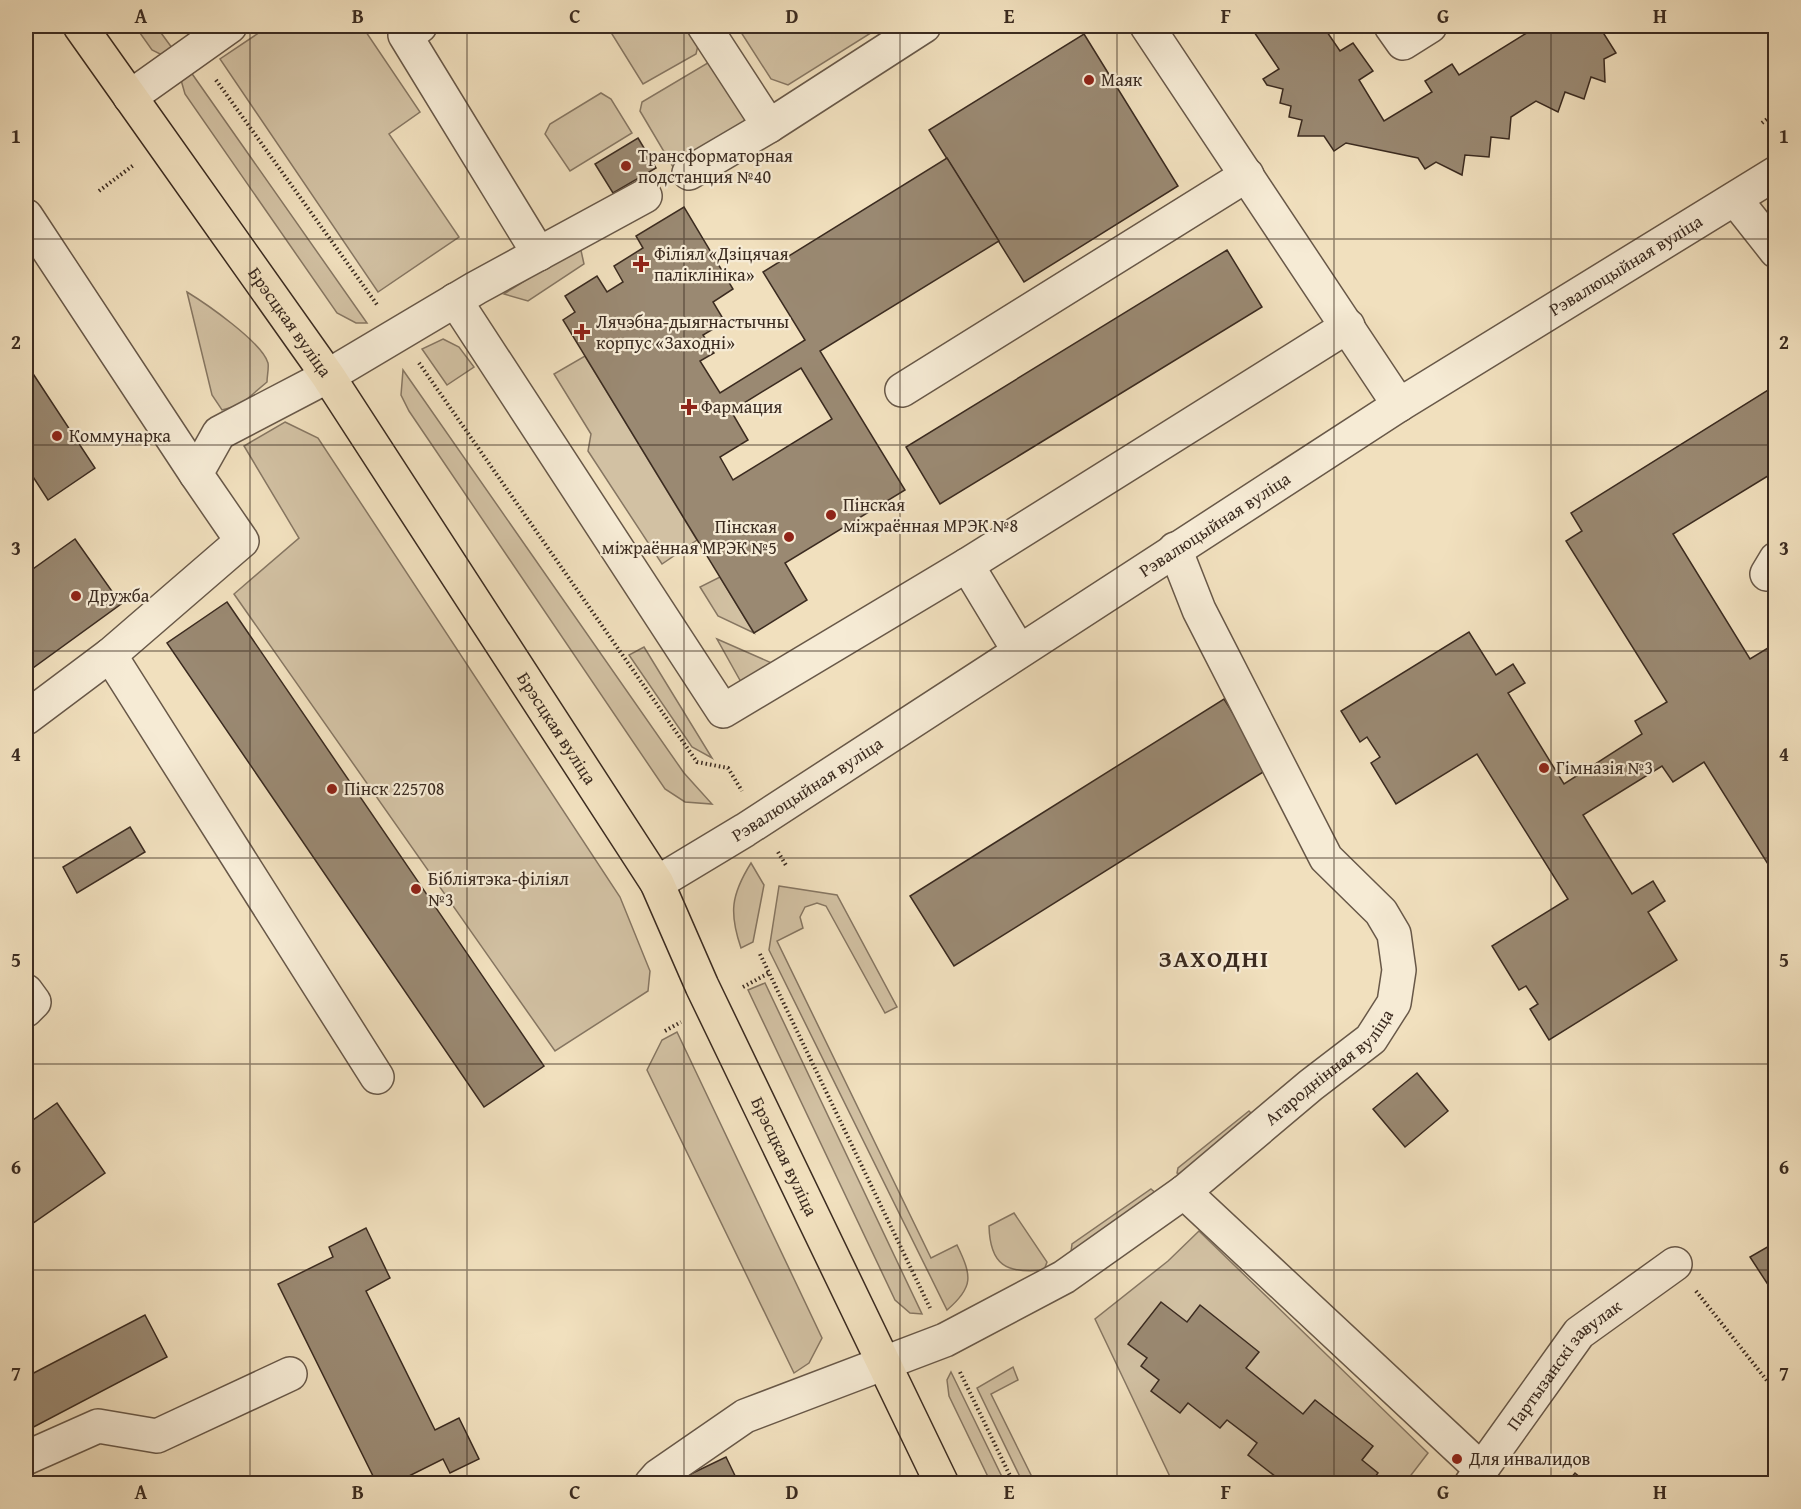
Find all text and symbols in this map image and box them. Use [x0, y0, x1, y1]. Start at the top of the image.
text: A [135, 1, 148, 30]
text: B [352, 1, 364, 30]
text: C [569, 1, 581, 30]
text: D [785, 1, 799, 30]
text: E [1004, 1, 1015, 30]
text: F [1221, 1, 1231, 30]
text: G [1437, 1, 1449, 30]
text: H [1653, 1, 1667, 30]
place label: Маяк [1101, 66, 1143, 93]
marker: Маяк [1082, 73, 1096, 87]
text: 1 [11, 121, 21, 150]
text: 1 [1779, 121, 1789, 150]
place label: Трансформаторная подстанция №40 [638, 142, 793, 190]
marker: Трансформаторная подстанция №40 [619, 159, 633, 173]
street label: Рэвалюцыйная вуліца [1544, 207, 1708, 323]
place label: Філіял «Дзіцячая паліклініка» [654, 240, 789, 288]
marker: Філіял «Дзіцячая паліклініка» [632, 255, 650, 273]
street label: Брэсцкая вуліца [242, 261, 339, 383]
place label: Лячэбна-дыягнастычны корпус «Заходні» [596, 308, 790, 356]
marker: Лячэбна-дыягнастычны корпус «Заходні» [573, 323, 591, 341]
text: 2 [11, 327, 21, 356]
text: 2 [1779, 327, 1789, 356]
place label: Фармация [701, 393, 782, 420]
marker: Фармация [682, 400, 696, 414]
place label: Коммунарка [69, 422, 171, 449]
marker: Коммунарка [50, 429, 64, 443]
street label: Рэвалюцыйная вуліца [1133, 465, 1296, 584]
place label: Пінская міжраённая МРЭК №8 [843, 491, 1018, 539]
marker: Пінская міжраённая МРЭК №8 [824, 508, 838, 522]
place label: Пінская міжраённая МРЭК №5 [602, 513, 777, 561]
marker: Пінская міжраённая МРЭК №5 [782, 530, 796, 544]
text: 3 [11, 533, 21, 562]
text: 3 [1779, 533, 1789, 562]
place label: Дружба [87, 582, 150, 609]
marker: Дружба [69, 589, 83, 603]
street label: Брэсцкая вуліца [511, 666, 604, 790]
street label: Рэвалюцыйная вуліца [726, 730, 888, 848]
text: 4 [11, 739, 21, 768]
text: 4 [1779, 739, 1789, 768]
place label: Гімназія №3 [1556, 754, 1653, 781]
marker: Гімназія №3 [1537, 761, 1551, 775]
place label: Пінск 225708 [344, 775, 444, 802]
marker: Пінск 225708 [325, 782, 339, 796]
place label: Бібліятэка-філіял №3 [428, 865, 569, 913]
marker: Бібліятэка-філіял №3 [409, 882, 423, 896]
district label: ЗАХОДНІ [1158, 941, 1270, 976]
text: 5 [11, 945, 21, 974]
text: 5 [1779, 945, 1789, 974]
street label: Агароднінная вуліца [1258, 1003, 1400, 1132]
street label: Брэсцкая вуліца [744, 1092, 825, 1221]
text: 6 [11, 1152, 21, 1181]
text: 6 [1779, 1152, 1789, 1181]
street label: Партызанскі завулак [1500, 1292, 1627, 1436]
text: 7 [11, 1358, 21, 1387]
text: 7 [1779, 1358, 1789, 1387]
place label: Для инвалидов [1468, 1445, 1591, 1472]
marker: Для инвалидов [1450, 1452, 1464, 1466]
text: A [135, 1477, 148, 1506]
text: B [352, 1477, 364, 1506]
text: C [569, 1477, 581, 1506]
text: D [785, 1477, 799, 1506]
text: E [1004, 1477, 1015, 1506]
text: F [1221, 1477, 1231, 1506]
text: G [1437, 1477, 1449, 1506]
text: H [1653, 1477, 1667, 1506]

